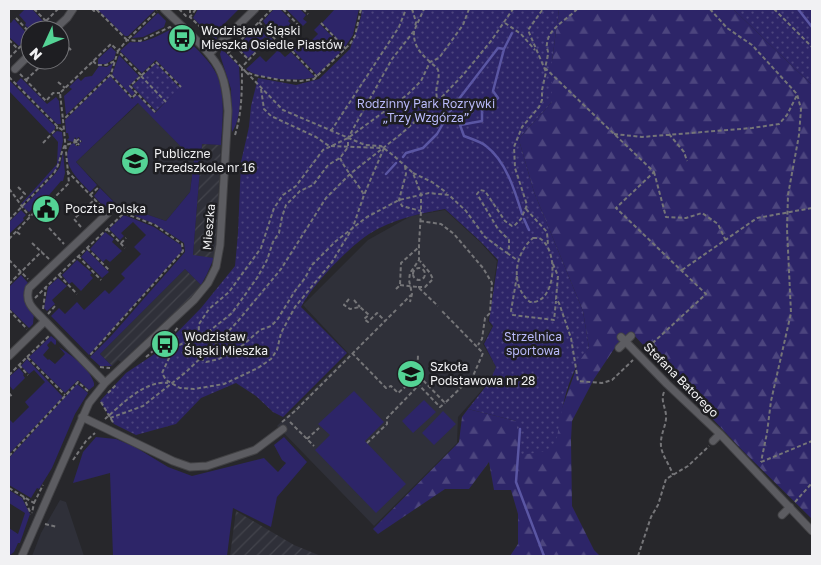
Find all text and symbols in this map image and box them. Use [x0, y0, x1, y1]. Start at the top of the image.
north arrow [20, 20, 70, 70]
bus stop icon: Wodzisław Śląski Mieszka Osiedle Piastów [167, 23, 197, 53]
place label: Wodzisław Śląski Mieszka Osiedle Piastów [201, 23, 343, 52]
text: N [25, 45, 45, 64]
park label: Rodzinny Park Rozrywki „Trzy Wzgórza” [357, 96, 495, 125]
school or university icon: Publiczne Przedszkole nr 16 [120, 146, 150, 176]
place label: Publiczne Przedszkole nr 16 [154, 146, 255, 175]
public building icon: Poczta Polska [31, 194, 61, 224]
place label: Poczta Polska [65, 201, 146, 216]
street label: Mieszka [199, 203, 218, 251]
bus stop icon: Wodzisław Śląski Mieszka [150, 329, 180, 359]
place label: Wodzisław Śląski Mieszka [184, 329, 268, 358]
park label: Strzelnica sportowa [504, 329, 562, 358]
street label: Stefana Batorego [641, 339, 722, 420]
school or university icon: Szkoła Podstawowa nr 28 [396, 359, 426, 389]
place label: Szkoła Podstawowa nr 28 [430, 359, 535, 388]

